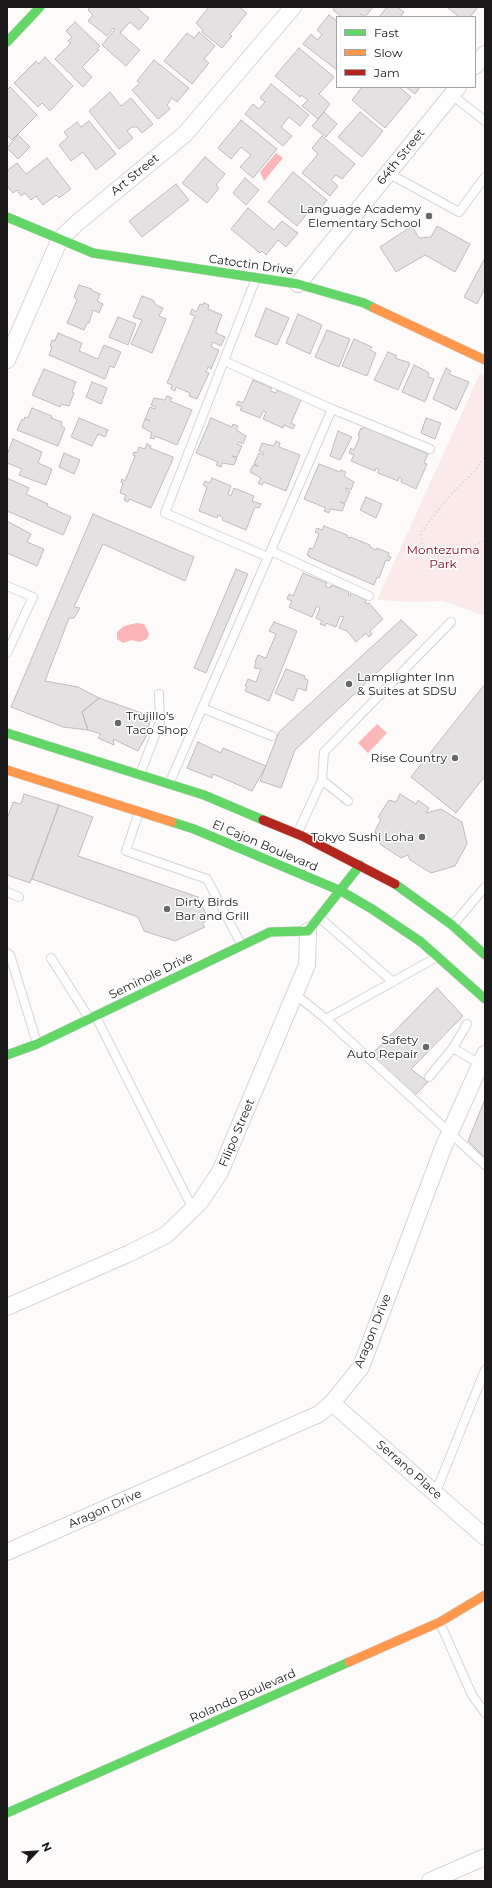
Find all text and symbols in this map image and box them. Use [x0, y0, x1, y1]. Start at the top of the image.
legend [336, 16, 476, 88]
text: Fast [374, 25, 399, 40]
text: Slow [374, 45, 403, 60]
text: Jam [374, 65, 400, 80]
street label: 64th Street [374, 126, 428, 188]
street label: Art Street [108, 151, 162, 199]
place label: Language Academy Elementary School [300, 202, 421, 230]
marker: Language Academy Elementary School [424, 211, 434, 221]
street label: Catoctin Drive [208, 252, 294, 278]
park label: Montezuma Park [407, 543, 479, 571]
place label: Lamplighter Inn & Suites at SDSU [357, 670, 457, 698]
marker: Lamplighter Inn & Suites at SDSU [344, 679, 354, 689]
place label: Trujillo's Taco Shop [126, 709, 188, 737]
marker: Trujillo's Taco Shop [113, 718, 123, 728]
place label: Rise Country [371, 751, 447, 765]
marker: Rise Country [450, 753, 460, 763]
street label: El Cajon Boulevard [210, 817, 320, 875]
place label: Tokyo Sushi Loha [311, 830, 414, 844]
marker: Tokyo Sushi Loha [417, 832, 427, 842]
place label: Dirty Birds Bar and Grill [175, 895, 249, 923]
marker: Dirty Birds Bar and Grill [162, 904, 172, 914]
street label: Seminole Drive [107, 950, 195, 1002]
place label: Safety Auto Repair [347, 1033, 418, 1061]
marker: Safety Auto Repair [421, 1042, 431, 1052]
street label: Filipo Street [216, 1097, 258, 1169]
street label: Aragon Drive [352, 1292, 394, 1370]
street label: Serrano Place [373, 1438, 445, 1502]
street label: Aragon Drive [66, 1486, 144, 1532]
street label: Rolando Boulevard [188, 1666, 298, 1726]
north arrow [16, 1832, 56, 1872]
text: N [39, 1840, 55, 1854]

